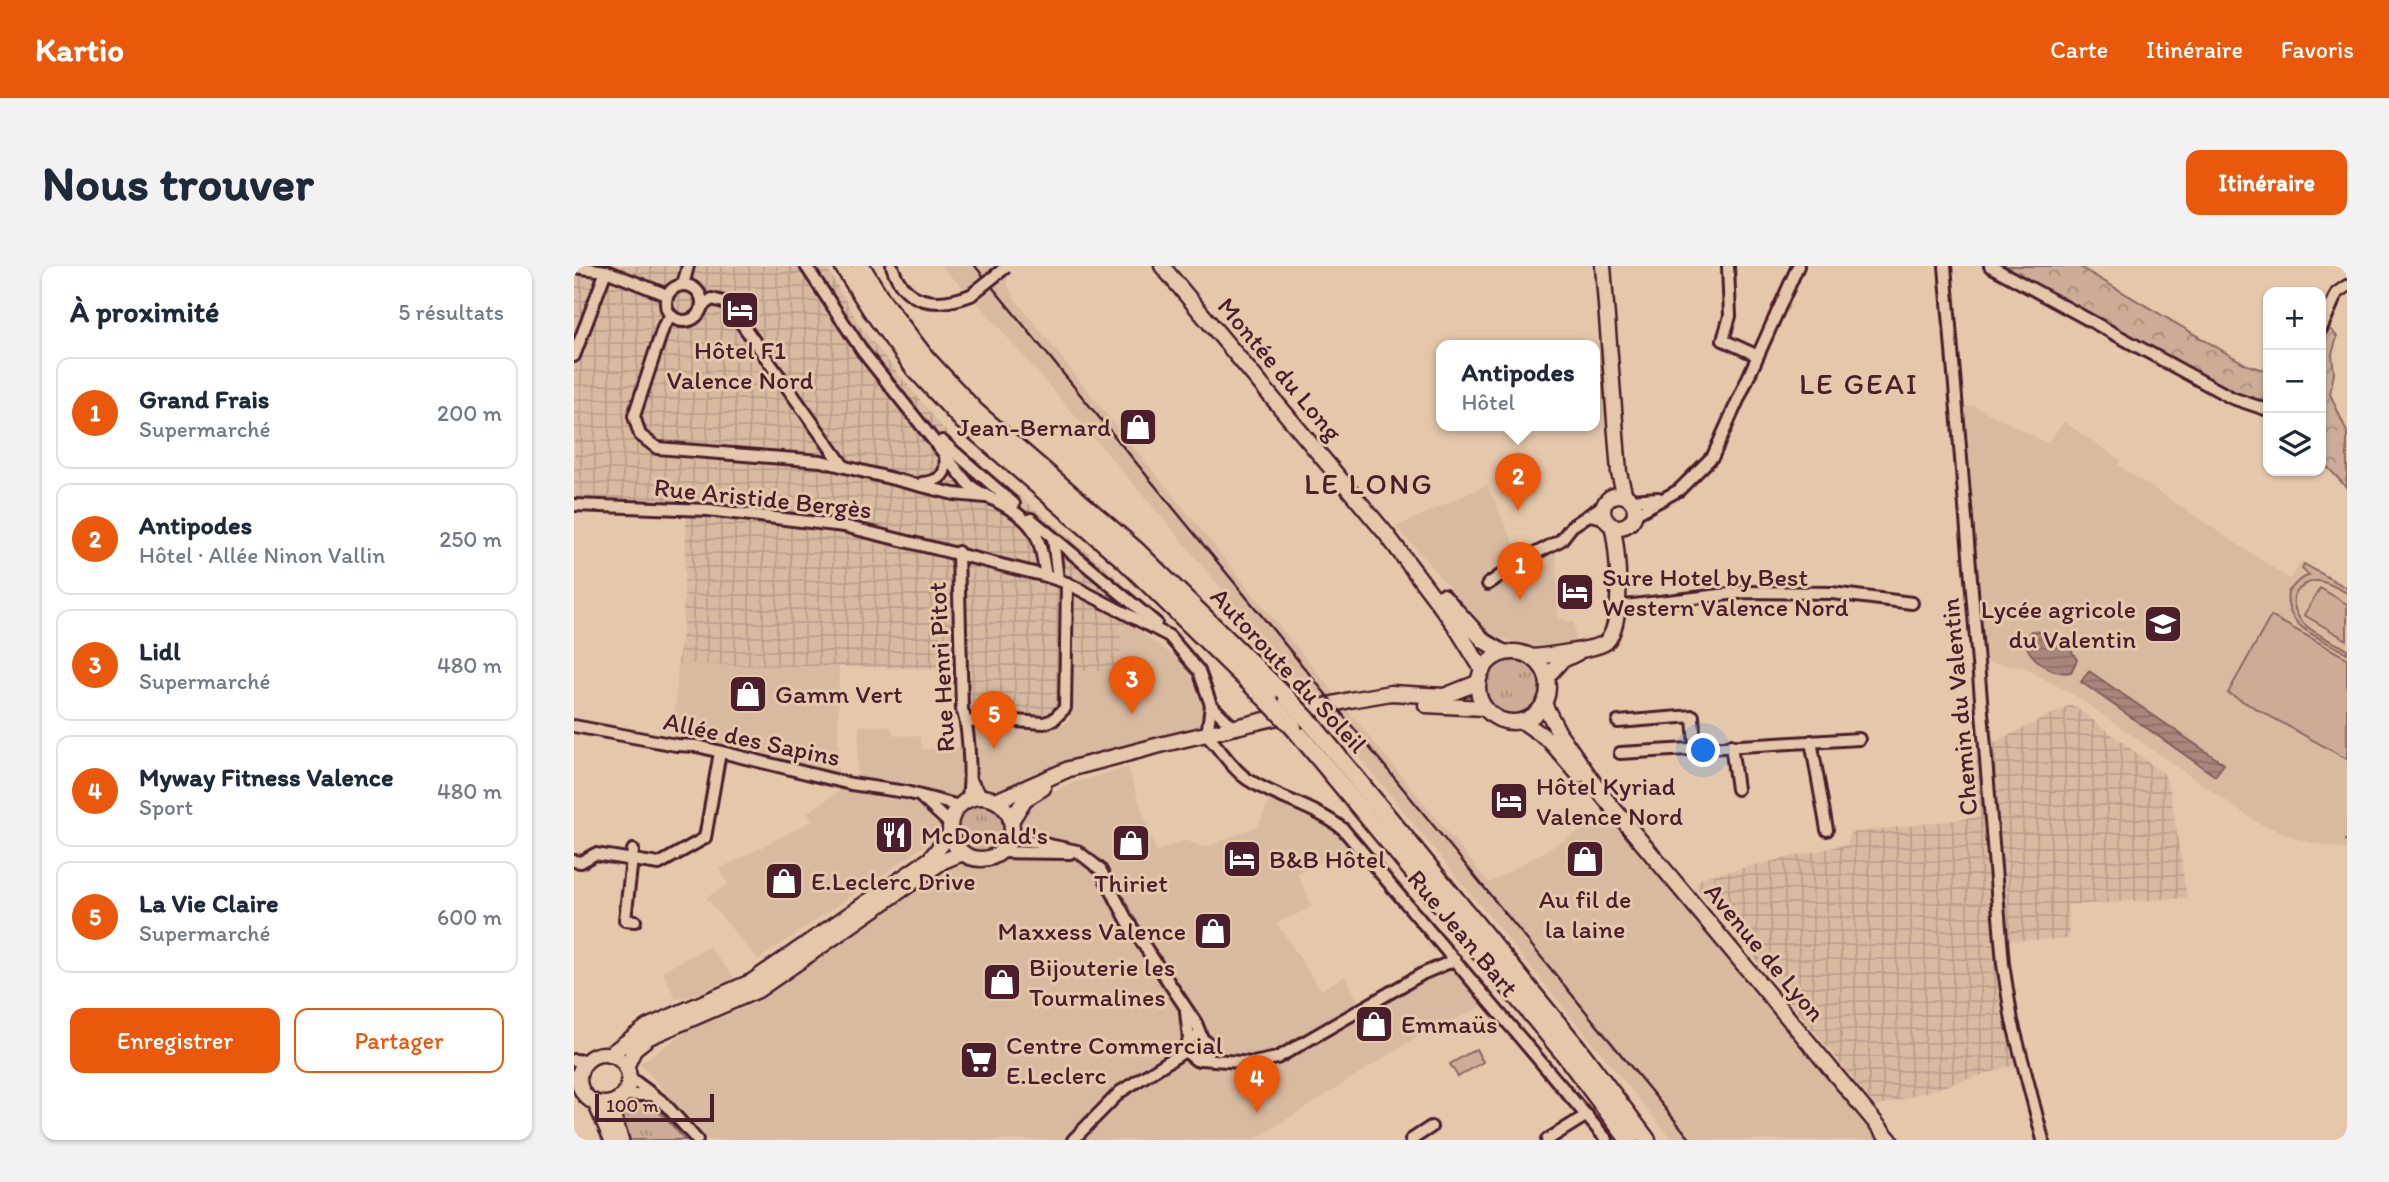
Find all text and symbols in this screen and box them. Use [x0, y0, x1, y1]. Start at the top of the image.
text: Kartio [35, 30, 124, 69]
text: Carte [2050, 35, 2108, 64]
text: Itinéraire [2146, 35, 2243, 64]
text: Favoris [2281, 35, 2354, 64]
button: Itinéraire [2186, 150, 2347, 215]
text: Nous trouver [42, 153, 314, 212]
map controls [2263, 287, 2326, 476]
button: + [2263, 287, 2326, 350]
hotel icon: Hôtel F1 Valence Nord [719, 289, 761, 331]
street label: Montée du Long [1211, 291, 1350, 448]
text: À proximité [70, 293, 219, 330]
text: 5 résultats [398, 298, 504, 326]
place label: Hôtel F1 Valence Nord [666, 334, 814, 396]
popup [1436, 340, 1600, 431]
button: − [2263, 350, 2326, 413]
text: Antipodes [1461, 356, 1575, 388]
district label: LE GEAI [1799, 365, 1919, 402]
text: Grand Frais [139, 383, 269, 415]
text: Hôtel [1461, 388, 1515, 416]
text: 1 [90, 399, 100, 427]
text: 200 m [437, 399, 502, 427]
shop icon: Jean-Bernard [1117, 406, 1159, 448]
place label: Jean-Bernard [957, 411, 1111, 443]
button: layers [2263, 413, 2326, 476]
text: Supermarché [139, 415, 271, 443]
pin: 2 [1495, 453, 1541, 511]
district label: LE LONG [1304, 465, 1434, 502]
street label: Rue Aristide Bergès [653, 471, 873, 525]
text: Antipodes [139, 509, 252, 541]
text: 2 [89, 525, 101, 553]
text: 250 m [439, 525, 502, 553]
text: Hôtel · Allée Ninon Vallin [139, 541, 385, 569]
pin: 1 [1497, 542, 1543, 600]
place label: Sure Hotel by Best Western Valence Nord [1602, 561, 1849, 623]
hotel icon: Sure Hotel by Best Western Valence Nord [1554, 571, 1596, 613]
street label: Autoroute du Soleil [1204, 580, 1374, 760]
street label: Rue Henri Pitot [921, 581, 961, 753]
place label: Lycée agricole du Valentin [1981, 593, 2136, 655]
street label: Chemin du Valentin [1934, 597, 1984, 817]
school or university icon: Lycée agricole du Valentin [2142, 603, 2184, 645]
text: Lidl [139, 635, 181, 667]
text: 3 [89, 651, 101, 679]
text: 480 m [437, 651, 502, 679]
pin: 3 [1109, 656, 1155, 714]
text: Supermarché [139, 667, 271, 695]
shop icon: Gamm Vert [727, 673, 769, 715]
place label: Gamm Vert [775, 678, 903, 710]
pin: 5 [971, 691, 1017, 749]
street label: Allée des Sapins [661, 705, 843, 773]
your location [1686, 733, 1720, 767]
text: Myway Fitness Valence [139, 761, 393, 793]
place label: Hôtel Kyriad Valence Nord [1536, 770, 1683, 832]
text: 4 [88, 777, 102, 805]
text: 480 m [437, 777, 502, 805]
hotel icon: Hôtel Kyriad Valence Nord [1488, 780, 1530, 822]
text: Sport [139, 793, 193, 821]
restaurant icon: McDonald's [873, 814, 915, 856]
place label: McDonald's [921, 819, 1048, 851]
shop icon: Thiriet [1110, 822, 1152, 864]
hotel icon: B&B Hôtel [1221, 838, 1263, 880]
shop icon: Au fil de la laine [1564, 838, 1606, 880]
place label: B&B Hôtel [1269, 843, 1386, 875]
shop icon: E.Leclerc Drive [763, 860, 805, 902]
street label: Rue Jean Bart [1401, 863, 1526, 1003]
place label: E.Leclerc Drive [811, 865, 976, 897]
place label: Thiriet [1094, 867, 1168, 899]
street label: Avenue de Lyon [1698, 876, 1832, 1028]
place label: Au fil de la laine [1539, 883, 1631, 945]
text: La Vie Claire [139, 887, 279, 919]
text: 5 [89, 903, 101, 931]
text: 600 m [437, 903, 502, 931]
shop icon: Maxxess Valence [1192, 910, 1234, 952]
place label: Maxxess Valence [998, 915, 1186, 947]
text: Supermarché [139, 919, 271, 947]
place label: Bijouterie les Tourmalines [1029, 951, 1175, 1013]
shop icon: Bijouterie les Tourmalines [981, 961, 1023, 1003]
shop icon: Emmaüs [1353, 1003, 1395, 1045]
button: Enregistrer [70, 1008, 280, 1073]
button: Partager [294, 1008, 504, 1073]
place label: Emmaüs [1401, 1008, 1498, 1040]
place label: Centre Commercial E.Leclerc [1006, 1029, 1223, 1091]
supermarket icon: Centre Commercial E.Leclerc [958, 1039, 1000, 1081]
pin: 4 [1234, 1055, 1280, 1113]
scale bar [595, 1091, 714, 1123]
text: 100 m [606, 1094, 658, 1117]

